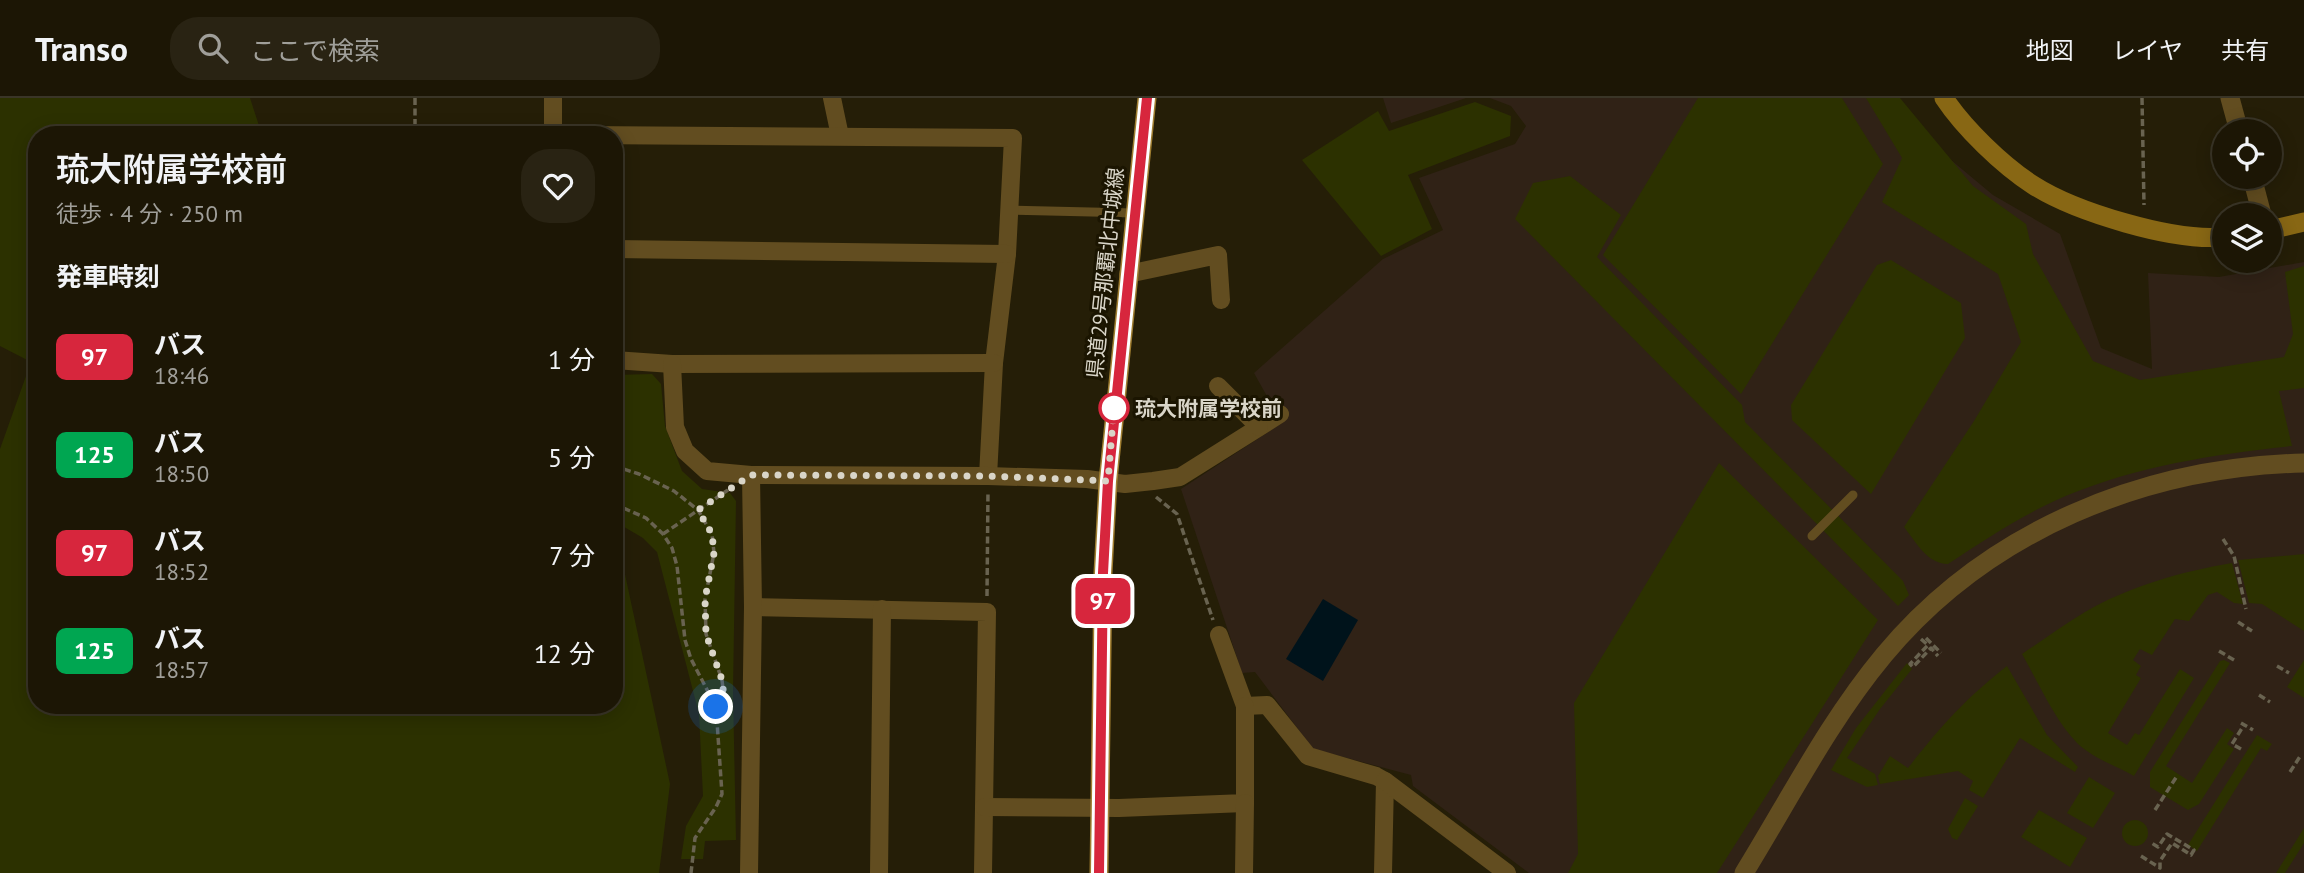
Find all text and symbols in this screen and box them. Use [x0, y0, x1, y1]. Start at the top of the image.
search box [170, 17, 660, 80]
text: Transo [35, 27, 128, 70]
icon: search [194, 29, 232, 67]
text: ここで検索 [250, 34, 380, 67]
text: 地図 [2026, 35, 2074, 66]
text: レイヤ [2112, 35, 2183, 66]
text: 共有 [2221, 35, 2269, 66]
map controls [2212, 119, 2282, 273]
button: locate [2212, 119, 2282, 189]
text: 琉大附属学校前 [56, 147, 287, 190]
button: heart [521, 149, 595, 223]
street label: 県道29号那覇北中城線 [1080, 166, 1130, 380]
text: 徒歩 · 4 分 · 250 m [56, 199, 243, 228]
button: layers [2212, 203, 2282, 273]
text: 発車時刻 [56, 260, 160, 293]
text: バス [154, 328, 206, 361]
text: 97 [81, 341, 108, 372]
text: 1 分 [548, 343, 595, 376]
text: 18:46 [154, 361, 209, 390]
marker: 琉大附属学校前 [1099, 393, 1129, 423]
place label: 琉大附属学校前 [1135, 395, 1282, 422]
text: バス [154, 426, 206, 459]
text: 125 [74, 439, 115, 470]
text: 5 分 [548, 441, 595, 474]
text: 18:50 [154, 459, 209, 488]
text: バス [154, 524, 206, 557]
text: 97 [81, 537, 108, 568]
text: 7 分 [549, 539, 595, 572]
text: 18:52 [154, 557, 209, 586]
line badge: 97 [1072, 578, 1134, 624]
text: 97 [1089, 585, 1117, 616]
text: バス [154, 622, 206, 655]
text: 125 [74, 635, 115, 666]
text: 12 分 [534, 637, 595, 670]
text: 18:57 [154, 655, 209, 684]
your location [698, 689, 733, 724]

